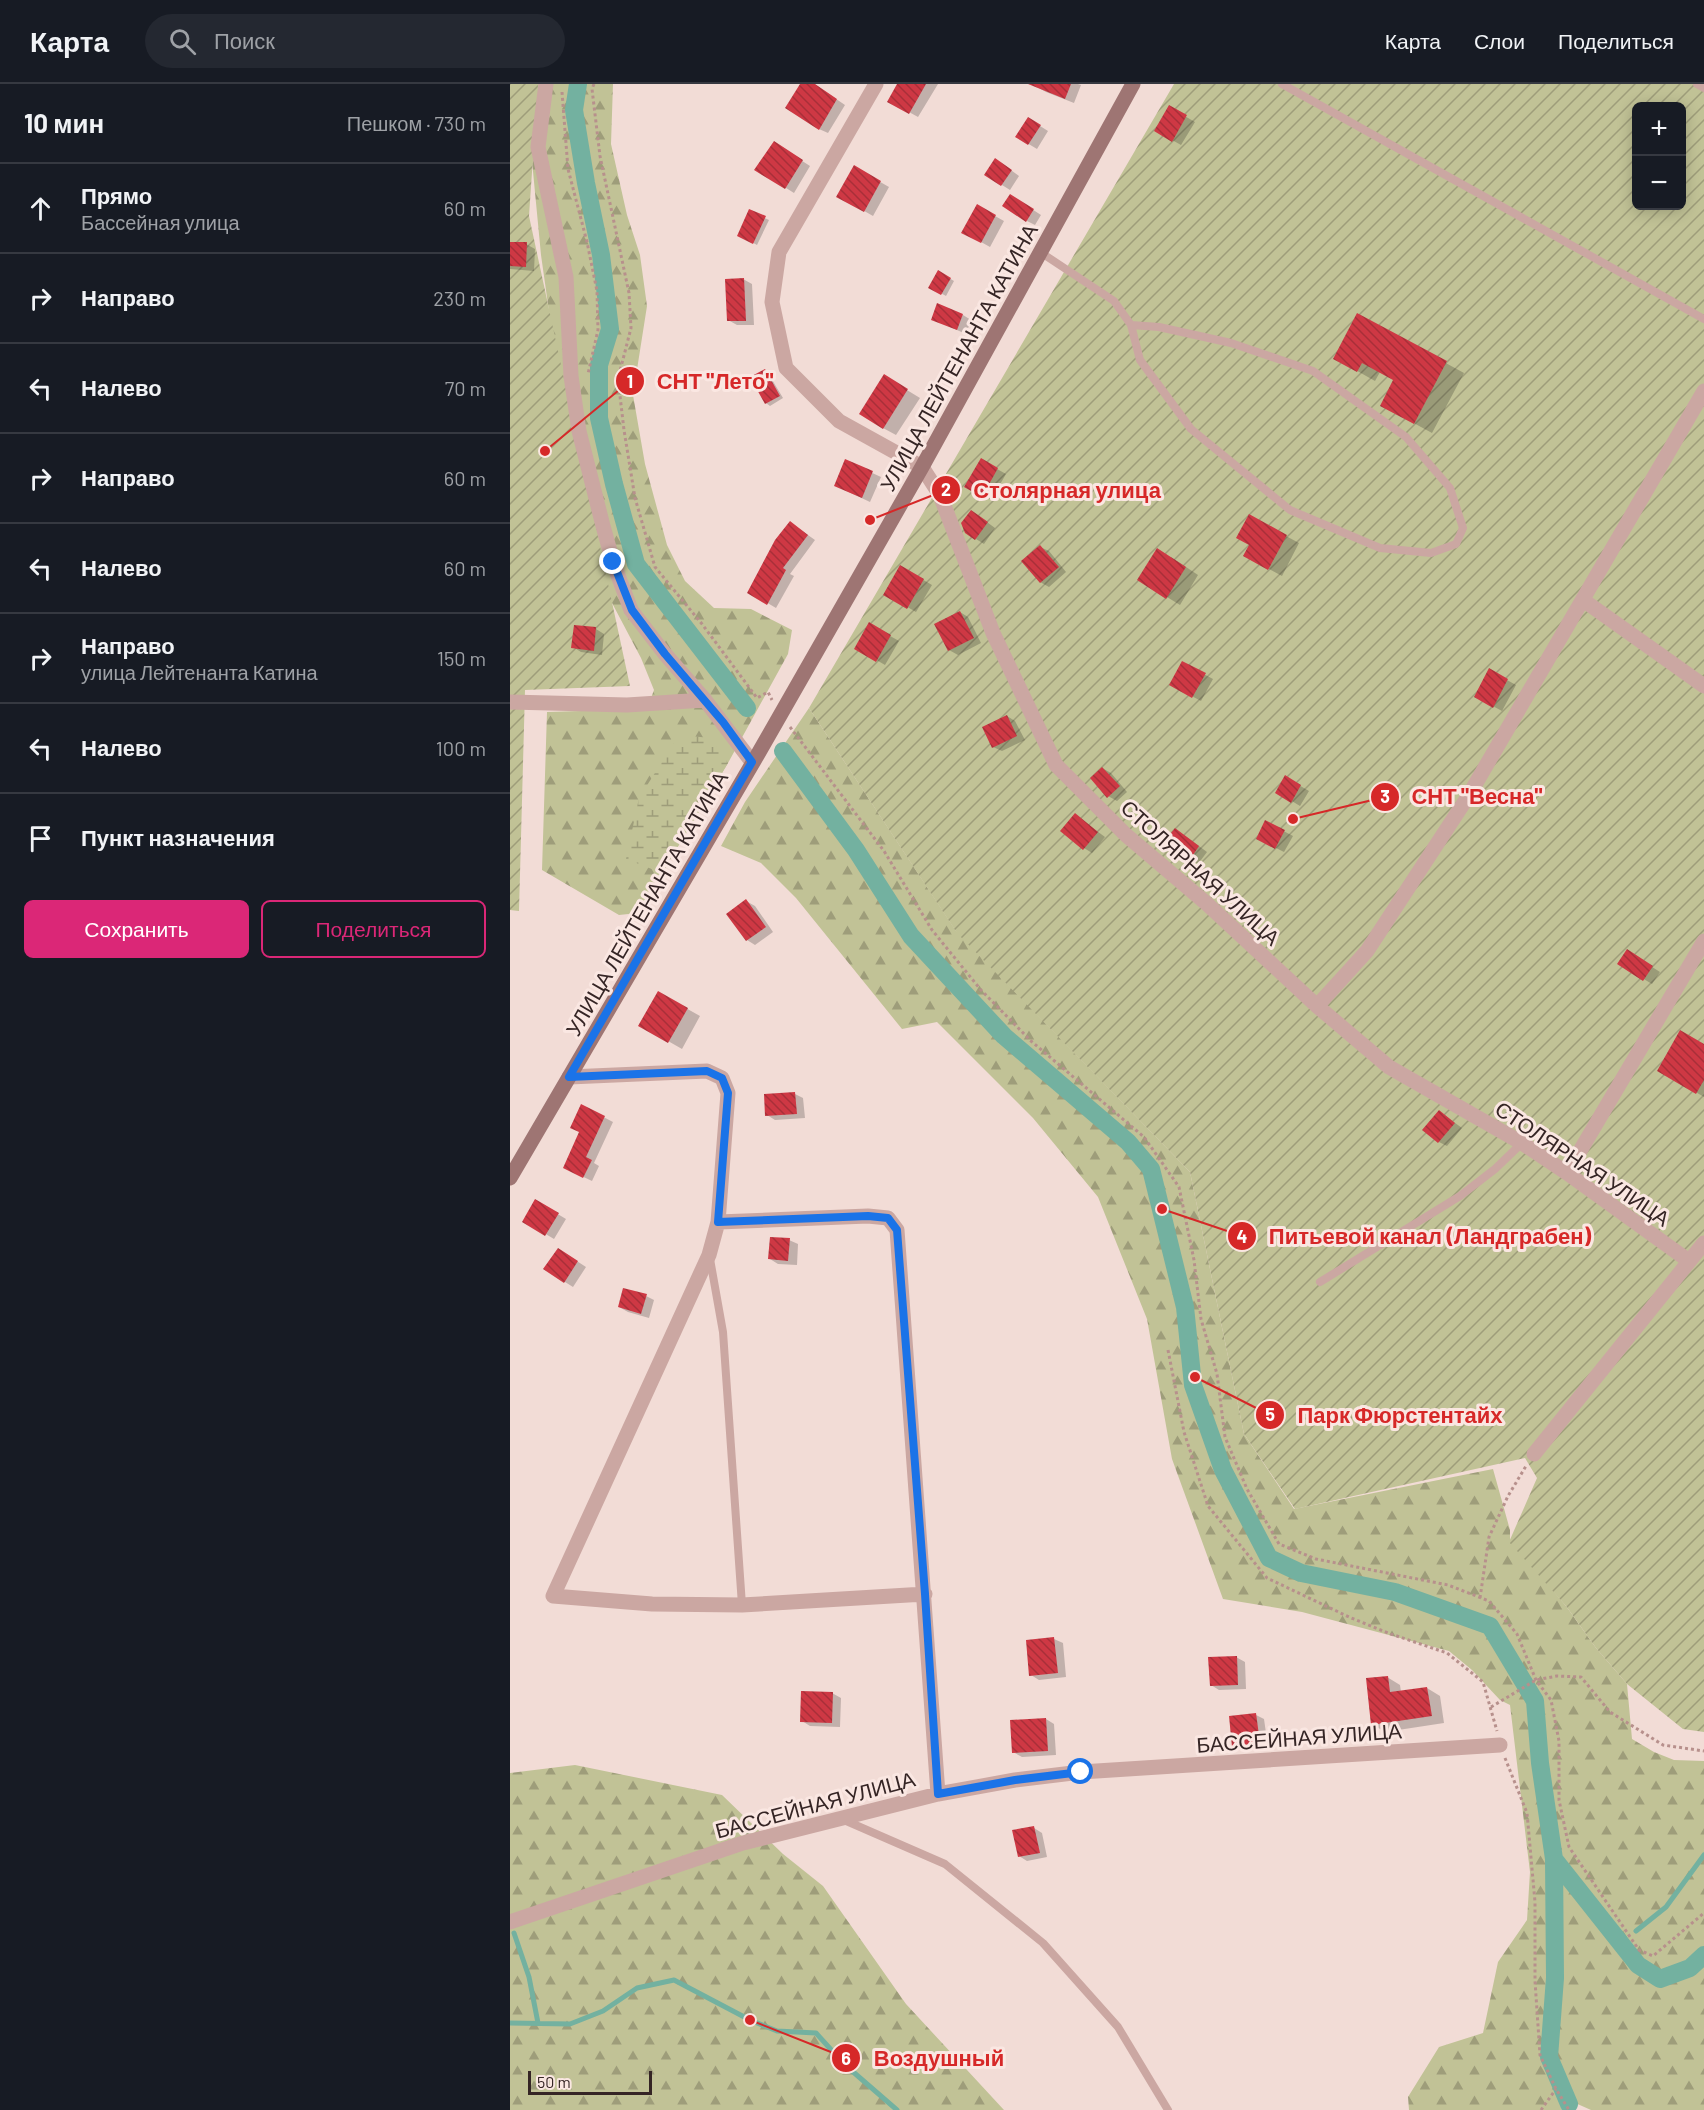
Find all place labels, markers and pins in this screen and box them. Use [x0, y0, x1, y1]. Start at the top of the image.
callout: СНТ "Лето" [615, 361, 785, 401]
callout: Столярная улица [931, 470, 1172, 510]
callout: СНТ "Весна" [1370, 777, 1555, 817]
callout: Питьевой канал (Ландграбен) [1227, 1216, 1603, 1256]
callout: Парк Фюрстентайх [1255, 1395, 1514, 1435]
callout: Воздушный [831, 2038, 1016, 2078]

